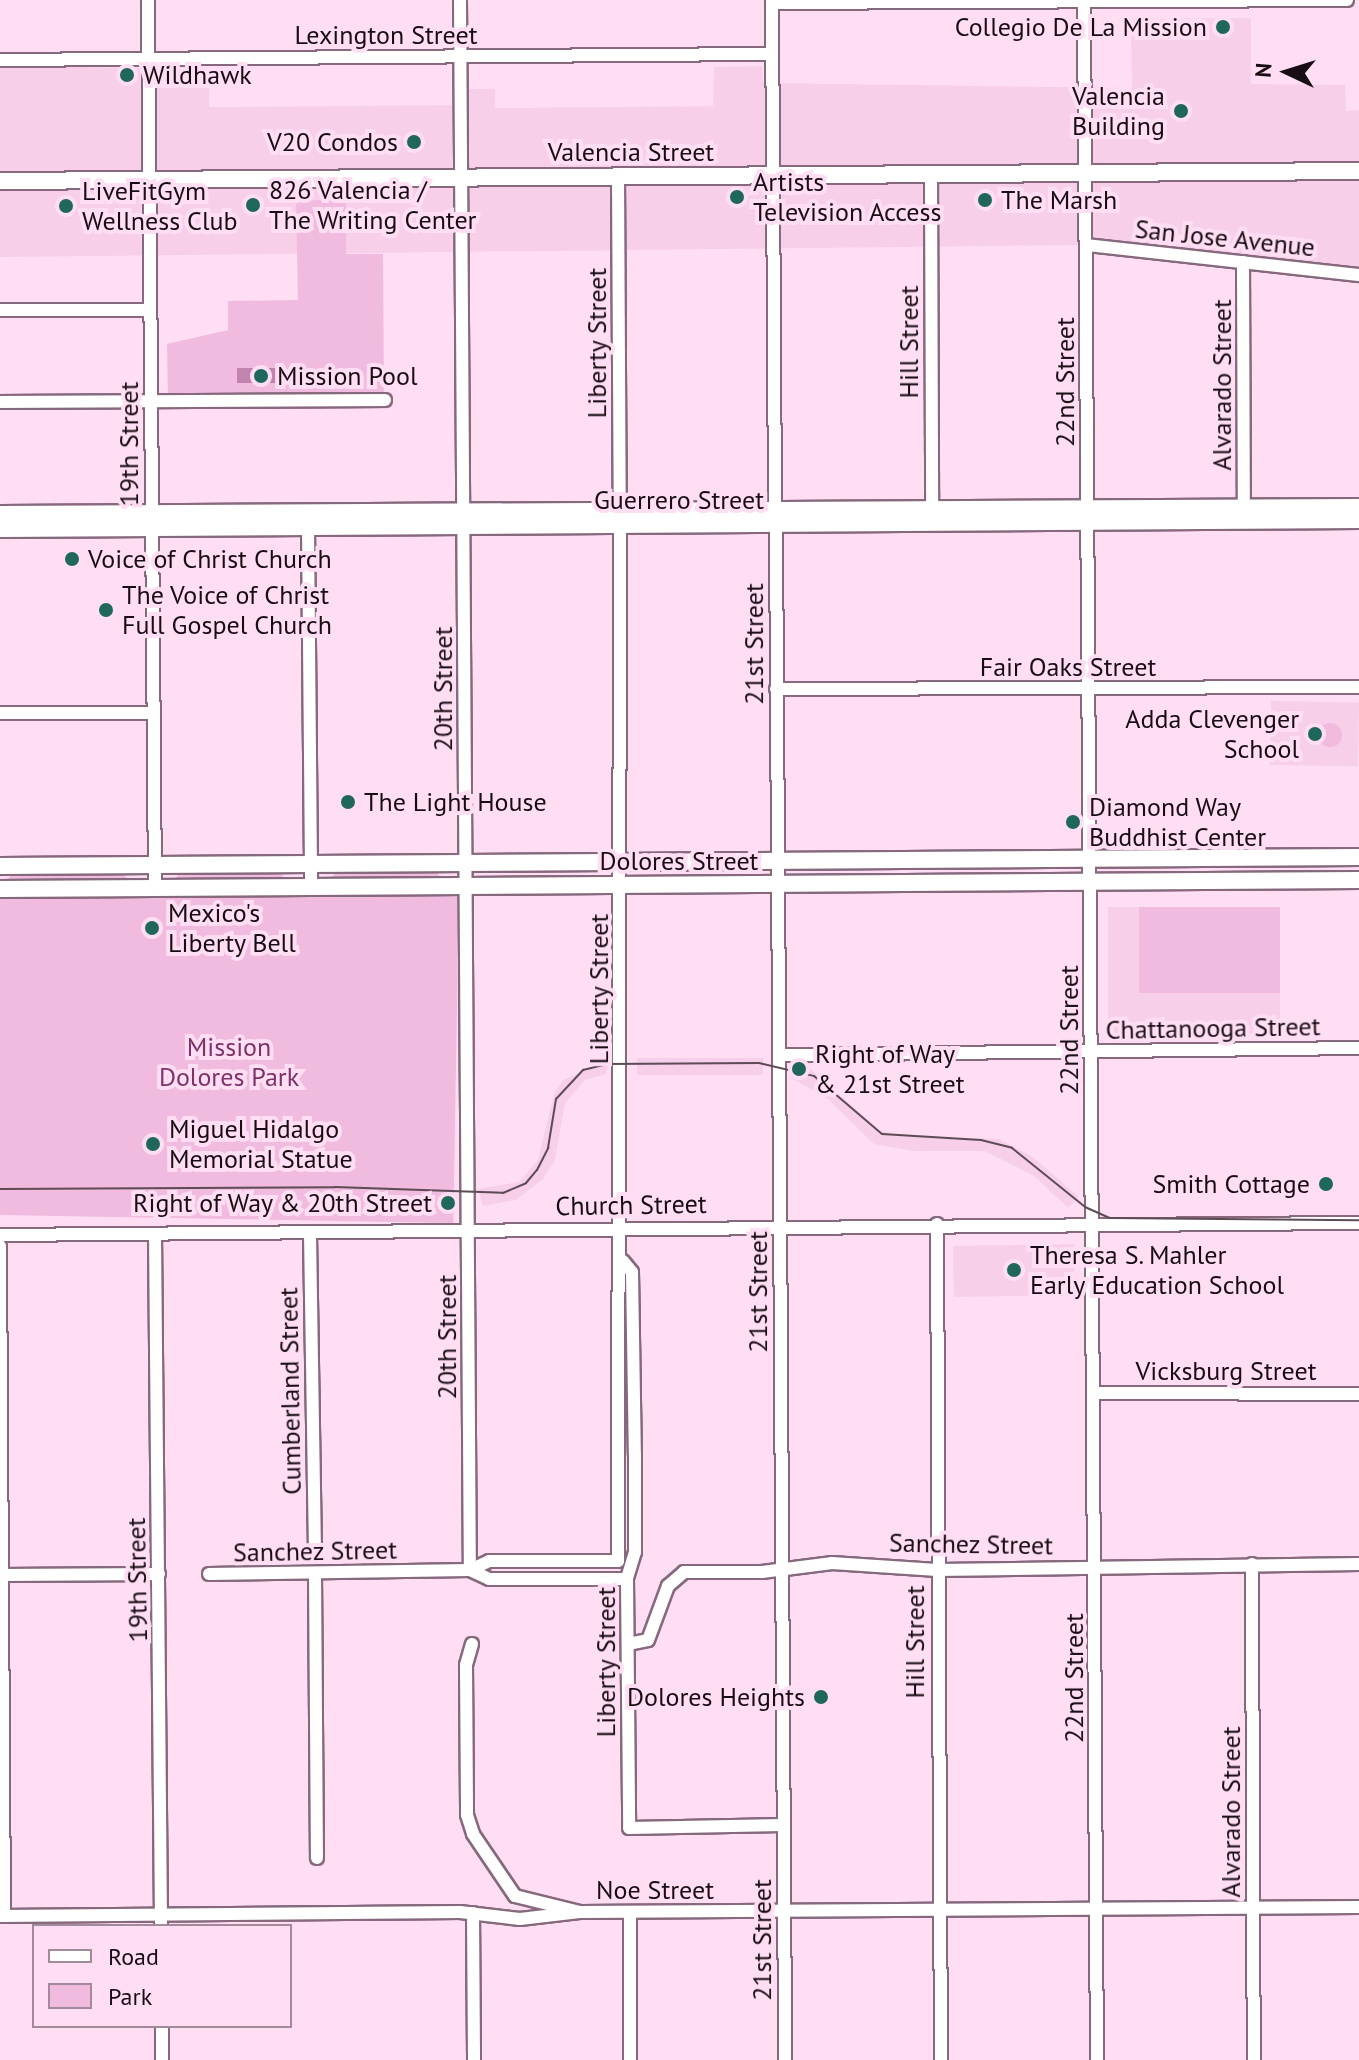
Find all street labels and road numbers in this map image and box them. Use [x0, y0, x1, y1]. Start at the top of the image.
street label: Lexington Street [294, 19, 478, 51]
street label: Valencia Street [548, 136, 714, 168]
street label: San Jose Avenue [1133, 213, 1317, 263]
street label: Liberty Street [581, 267, 613, 419]
street label: Hill Street [893, 286, 925, 398]
street label: Alvarado Street [1206, 299, 1238, 471]
street label: 22nd Street [1049, 317, 1081, 447]
street label: 19th Street [113, 382, 145, 506]
street label: Guerrero Street [594, 484, 764, 516]
street label: 21st Street [738, 583, 770, 705]
street label: 20th Street [427, 627, 459, 751]
street label: Fair Oaks Street [980, 651, 1156, 683]
street label: Dolores Street [600, 845, 758, 877]
street label: Liberty Street [583, 913, 615, 1065]
street label: 22nd Street [1053, 965, 1085, 1095]
street label: Chattanooga Street [1105, 1011, 1321, 1045]
street label: Church Street [555, 1188, 707, 1222]
street label: 21st Street [742, 1231, 774, 1353]
street label: 20th Street [431, 1275, 463, 1399]
street label: Cumberland Street [273, 1287, 307, 1495]
street label: Vicksburg Street [1135, 1355, 1317, 1387]
street label: 19th Street [120, 1517, 154, 1643]
street label: Sanchez Street [888, 1527, 1054, 1561]
street label: Sanchez Street [232, 1534, 398, 1568]
street label: Liberty Street [590, 1586, 622, 1738]
street label: Hill Street [899, 1586, 931, 1698]
street label: 22nd Street [1058, 1613, 1090, 1743]
street label: Alvarado Street [1215, 1726, 1247, 1898]
street label: Noe Street [596, 1874, 714, 1906]
street label: 21st Street [746, 1879, 778, 2001]

